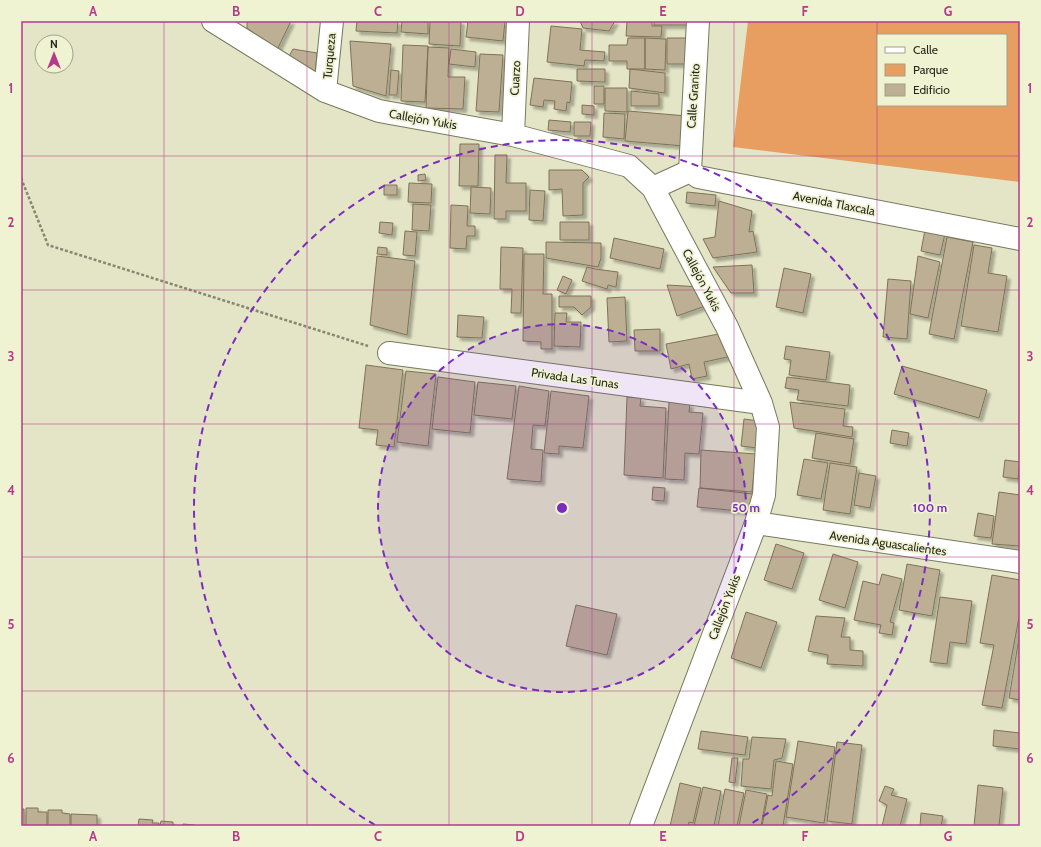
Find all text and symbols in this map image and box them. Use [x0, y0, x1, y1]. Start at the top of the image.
text: A [89, 3, 98, 19]
text: B [232, 3, 240, 19]
text: C [374, 3, 382, 19]
text: D [515, 3, 525, 19]
text: E [659, 3, 667, 19]
text: F [802, 3, 809, 19]
text: G [944, 3, 953, 19]
street label: Turqueza [320, 32, 338, 79]
north arrow [34, 34, 74, 74]
legend [877, 34, 1007, 106]
text: N [50, 37, 58, 51]
text: Calle [913, 42, 938, 57]
street label: Cuarzo [507, 60, 523, 96]
text: Parque [913, 62, 948, 77]
street label: Calle Granito [683, 63, 703, 129]
text: 1 [9, 80, 13, 96]
text: 1 [1028, 80, 1032, 96]
text: Edificio [913, 82, 950, 97]
street label: Callejón Yukis [388, 106, 458, 132]
street label: Avenida Tlaxcala [792, 188, 877, 218]
text: 2 [8, 214, 15, 230]
text: 2 [1027, 214, 1034, 230]
street label: Callejón Yukis [679, 246, 725, 314]
text: 3 [7, 348, 15, 364]
text: 3 [1026, 348, 1034, 364]
street label: Privada Las Tunas [530, 364, 620, 392]
text: 4 [7, 482, 15, 498]
text: 4 [1026, 482, 1034, 498]
text: 50 m [732, 500, 760, 515]
text: 100 m [913, 500, 947, 515]
centre of rings [555, 501, 569, 515]
street label: Avenida Aguascalientes [829, 527, 948, 559]
street label: Callejón Yukis [705, 572, 743, 642]
text: 5 [8, 616, 15, 632]
text: 5 [1027, 616, 1034, 632]
text: 6 [7, 750, 15, 766]
text: 6 [1026, 750, 1034, 766]
text: A [89, 828, 98, 844]
text: B [232, 828, 240, 844]
text: C [374, 828, 382, 844]
text: D [515, 828, 525, 844]
text: E [659, 828, 667, 844]
text: F [802, 828, 809, 844]
text: G [944, 828, 953, 844]

